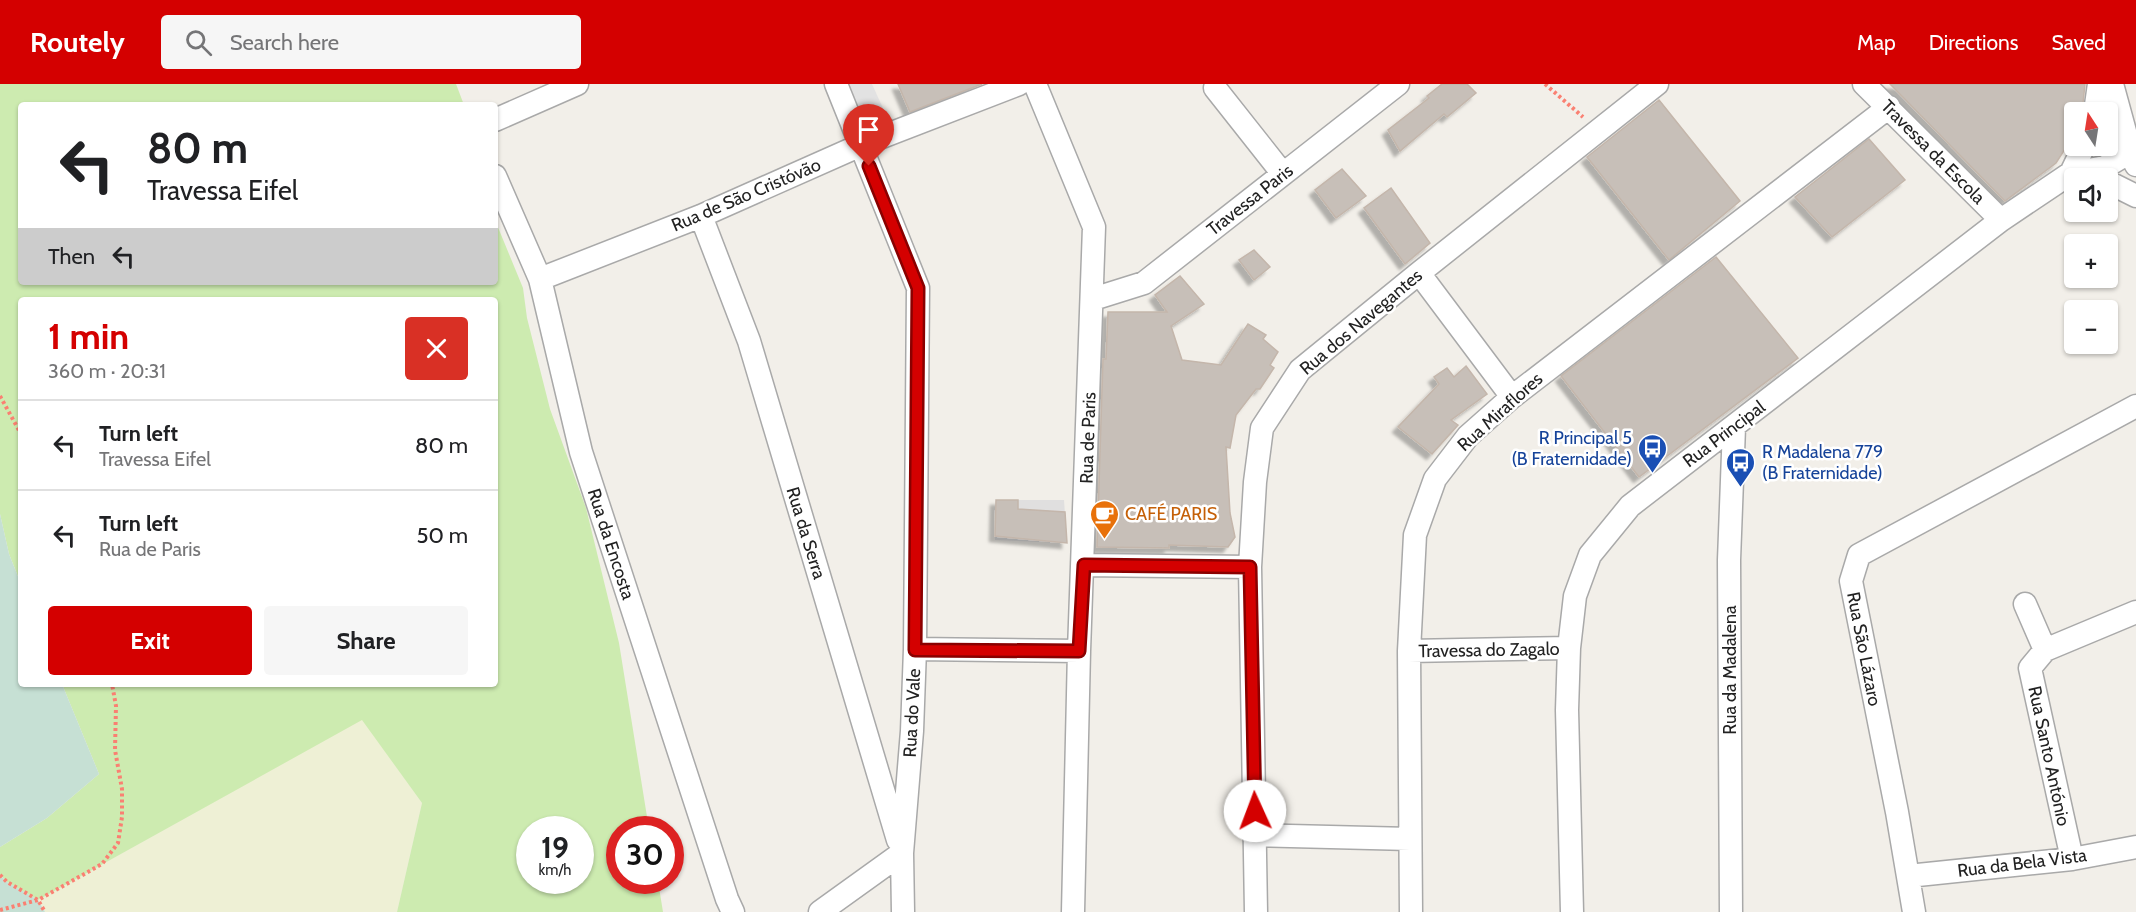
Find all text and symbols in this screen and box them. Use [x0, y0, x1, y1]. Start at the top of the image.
search box [161, 15, 581, 69]
text: Routely [30, 25, 125, 59]
icon: search [182, 26, 215, 59]
text: Search here [230, 29, 339, 56]
text: Map [1857, 30, 1896, 55]
text: Directions [1929, 30, 2018, 55]
text: Saved [2051, 30, 2106, 55]
street label: Travessa da Escola [1876, 95, 1990, 209]
north arrow [2064, 102, 2118, 156]
map controls [2064, 102, 2118, 354]
pin [843, 104, 894, 166]
icon: arrive [852, 113, 885, 146]
text: 80 m [147, 122, 248, 174]
icon: left [48, 126, 126, 204]
street label: Rua de São Cristóvão [668, 154, 824, 236]
street label: Travessa Paris [1203, 160, 1297, 240]
button: sound [2064, 168, 2118, 222]
text: Travessa Eifel [147, 174, 298, 207]
button: + [2064, 234, 2118, 288]
icon: left [107, 240, 140, 273]
text: Then [48, 243, 95, 270]
street label: Rua dos Navegantes [1295, 264, 1427, 380]
button: − [2064, 300, 2118, 354]
text: 1 min [48, 314, 129, 358]
button: close [405, 317, 468, 380]
text: 360 m · 20:31 [48, 359, 166, 383]
street label: Rua Miraflores [1453, 368, 1547, 456]
street label: Rua de Paris [1075, 392, 1101, 484]
street label: Rua Principal [1678, 395, 1770, 472]
text: Turn left [99, 420, 178, 447]
place label: R Principal 5 (B Fraternidade) [1511, 427, 1632, 470]
icon: left [48, 429, 81, 462]
text: 80 m [415, 432, 468, 459]
bus stop icon: R Principal 5 (B Fraternidade) [1637, 432, 1669, 474]
place label: R Madalena 779 (B Fraternidade) [1762, 441, 1883, 484]
bus stop icon: R Madalena 779 (B Fraternidade) [1725, 446, 1757, 488]
text: Travessa Eifel [99, 447, 211, 471]
street label: Rua da Serra [782, 484, 831, 582]
street label: Rua da Encosta [583, 486, 639, 603]
cafe icon: CAFÉ PARIS [1088, 498, 1120, 540]
place label: CAFÉ PARIS [1125, 503, 1217, 525]
text: Turn left [99, 510, 178, 537]
icon: left [48, 519, 81, 552]
text: 50 m [416, 522, 468, 549]
text: Rua de Paris [99, 537, 201, 561]
street label: Rua São Lázaro [1842, 590, 1886, 708]
street label: Rua da Madalena [1719, 605, 1741, 735]
button: Exit [48, 606, 252, 675]
button: Share [264, 606, 468, 675]
street label: Travessa do Zagalo [1418, 638, 1560, 662]
street label: Rua do Vale [899, 668, 925, 758]
street label: Rua Santo António [2023, 684, 2075, 828]
position arrow [1223, 779, 1287, 843]
speed limit sign: 30 [606, 816, 684, 894]
text: 19 [541, 829, 569, 866]
street label: Rua da Bela Vista [1956, 844, 2088, 882]
text: km/h [539, 861, 571, 879]

